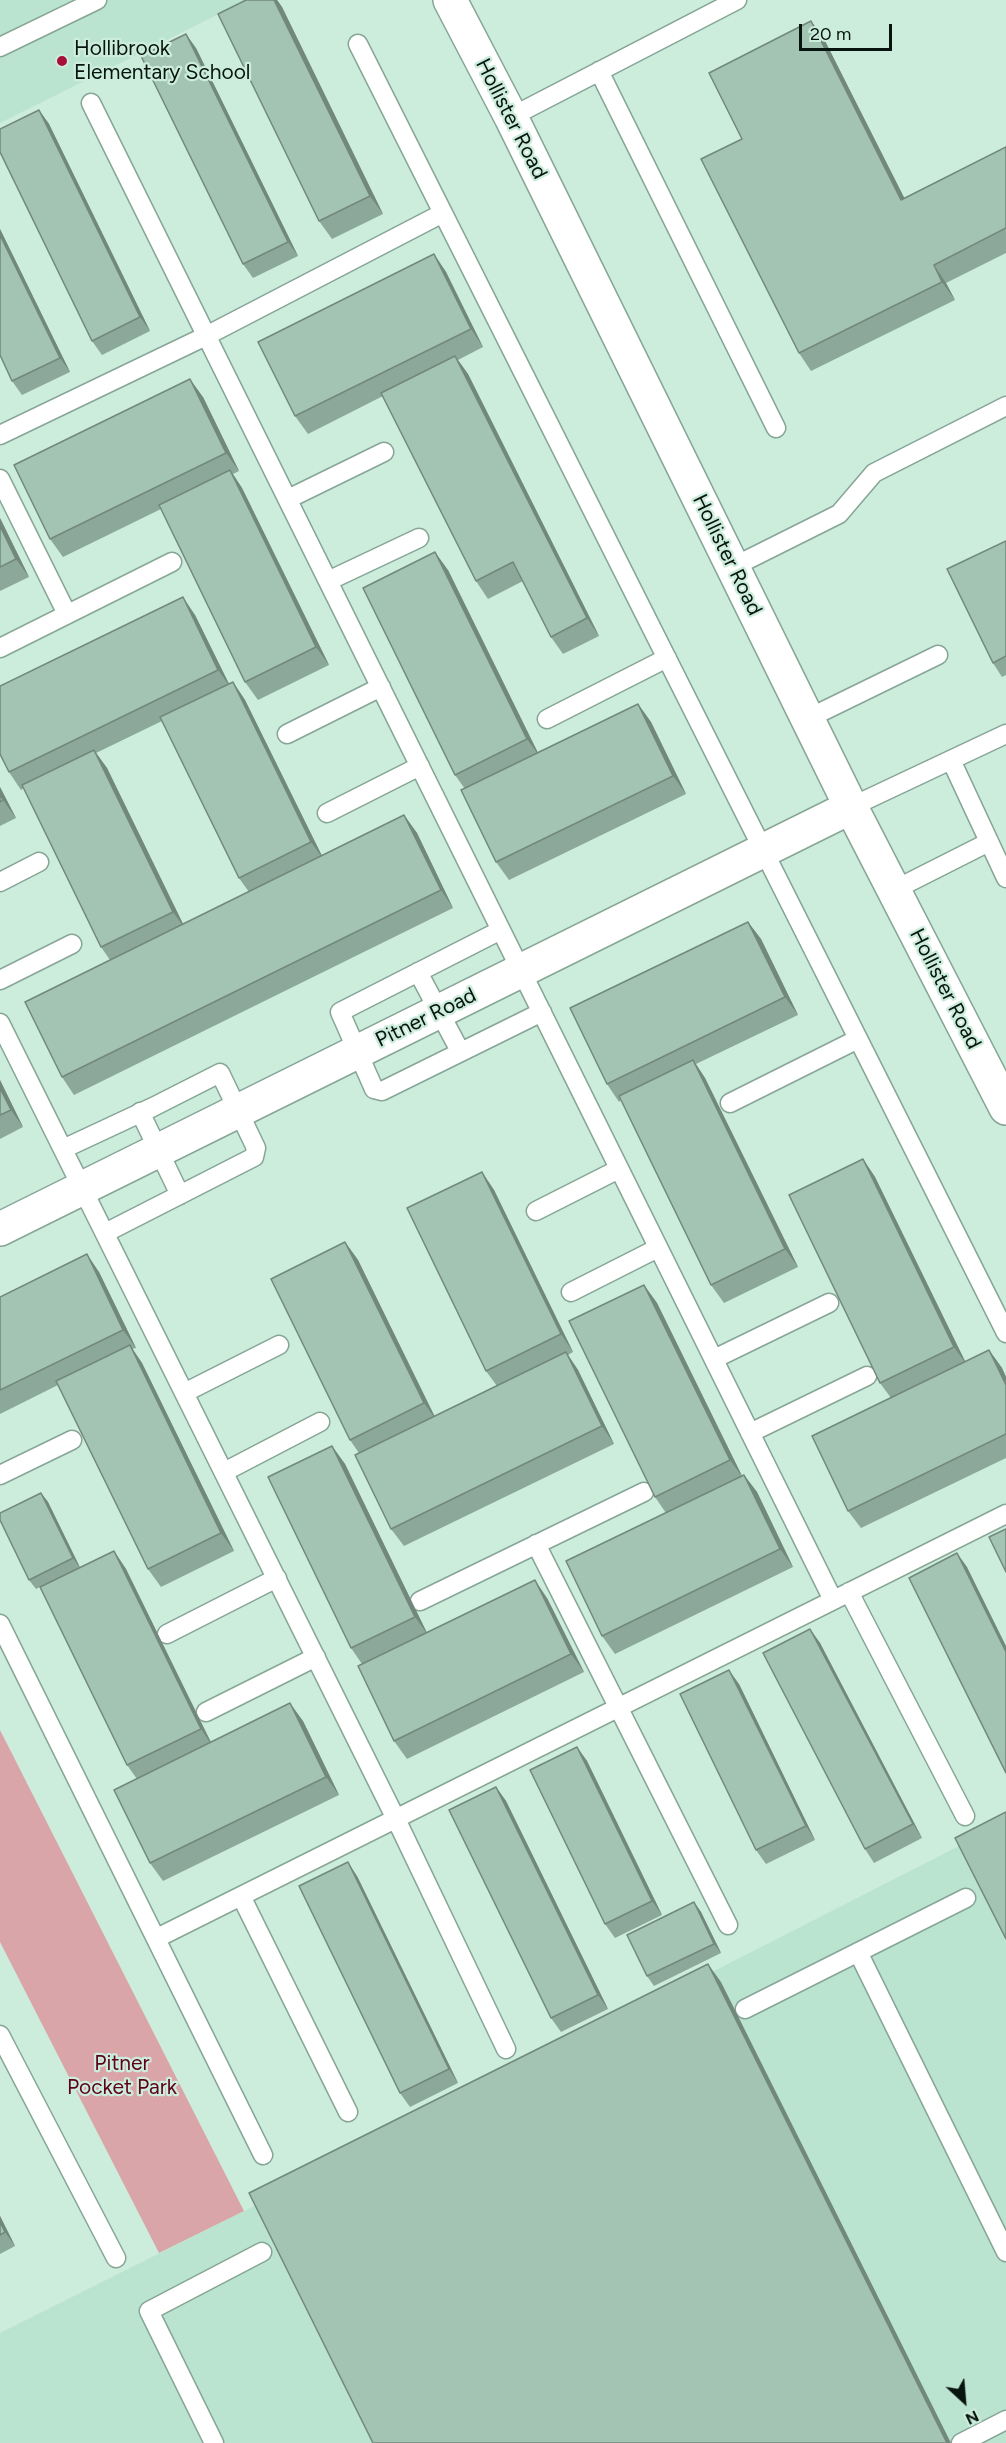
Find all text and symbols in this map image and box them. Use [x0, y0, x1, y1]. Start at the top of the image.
scale bar [802, 12, 895, 50]
text: 20 m [810, 23, 851, 45]
place label: Hollibrook Elementary School [74, 36, 250, 86]
marker: Hollibrook Elementary School [55, 54, 69, 68]
street label: Hollister Road [470, 55, 552, 183]
street label: Hollister Road [687, 490, 767, 620]
street label: Hollister Road [904, 925, 986, 1053]
street label: Pitner Road [372, 983, 480, 1053]
park label: Pitner Pocket Park [67, 2051, 177, 2101]
north arrow [934, 2371, 994, 2431]
text: N [962, 2406, 982, 2429]

